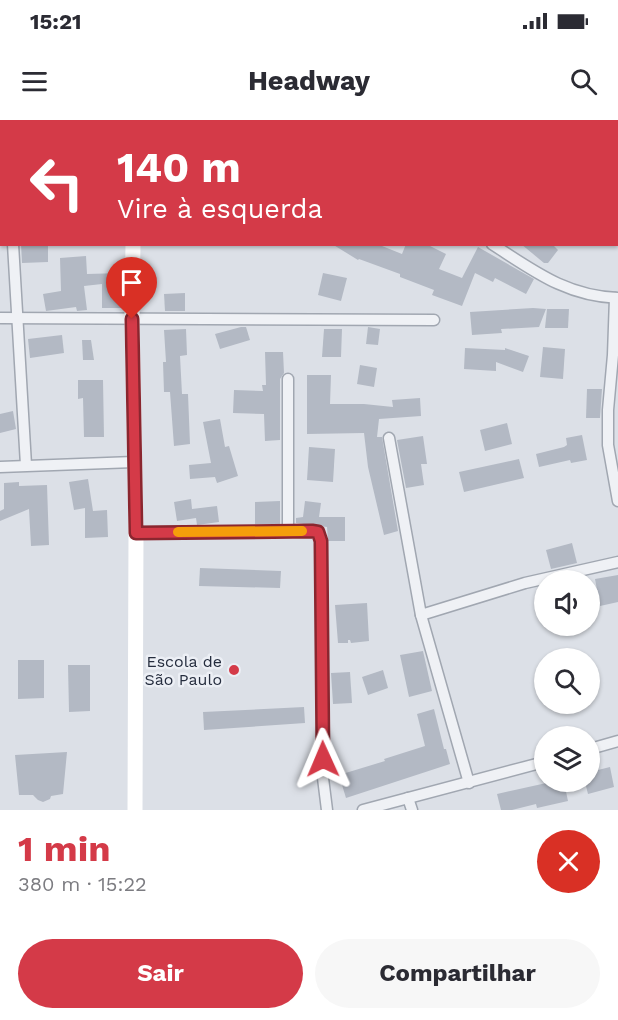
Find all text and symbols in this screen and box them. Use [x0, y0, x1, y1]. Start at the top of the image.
text: 15:21 [30, 9, 82, 34]
icon: menu [18, 65, 51, 98]
text: Headway [248, 65, 370, 97]
icon: search [567, 65, 600, 98]
text: 140 m [117, 143, 241, 192]
icon: left [18, 144, 96, 222]
text: Vire à esquerda [117, 193, 323, 225]
pin [106, 257, 157, 319]
icon: arrive [115, 266, 148, 299]
map controls [534, 570, 600, 792]
button: sound [534, 570, 600, 636]
button: search [534, 648, 600, 714]
place label: Escola de São Paulo [145, 652, 222, 689]
marker: Escola de São Paulo [227, 663, 241, 677]
button: layers [534, 726, 600, 792]
position arrow [291, 727, 355, 791]
text: 1 min [18, 828, 110, 870]
button: close [537, 830, 600, 893]
text: 380 m · 15:22 [18, 872, 147, 896]
button: Sair [18, 939, 303, 1008]
button: Compartilhar [315, 939, 600, 1008]

